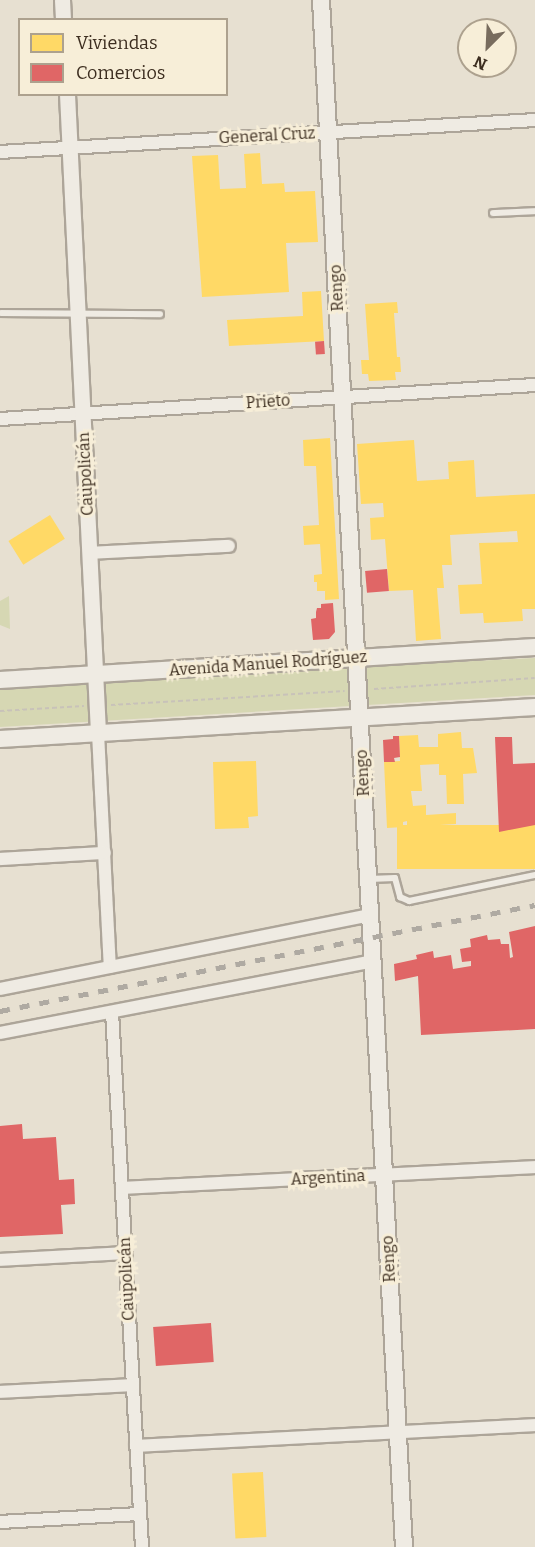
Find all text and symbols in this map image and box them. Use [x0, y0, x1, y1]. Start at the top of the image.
legend [18, 18, 228, 96]
north arrow [457, 18, 517, 78]
text: Viviendas [76, 32, 158, 54]
text: N [471, 52, 490, 74]
text: Comercios [76, 62, 165, 84]
street label: General Cruz [218, 124, 316, 148]
street label: Rengo [326, 264, 348, 312]
street label: Prieto [245, 391, 291, 413]
street label: Caupolicán [74, 432, 98, 516]
street label: Avenida Manuel Rodríguez [168, 647, 368, 681]
street label: Rengo [352, 749, 374, 797]
street label: Argentina [290, 1166, 366, 1190]
street label: Rengo [378, 1235, 400, 1283]
street label: Caupolicán [115, 1237, 139, 1321]

